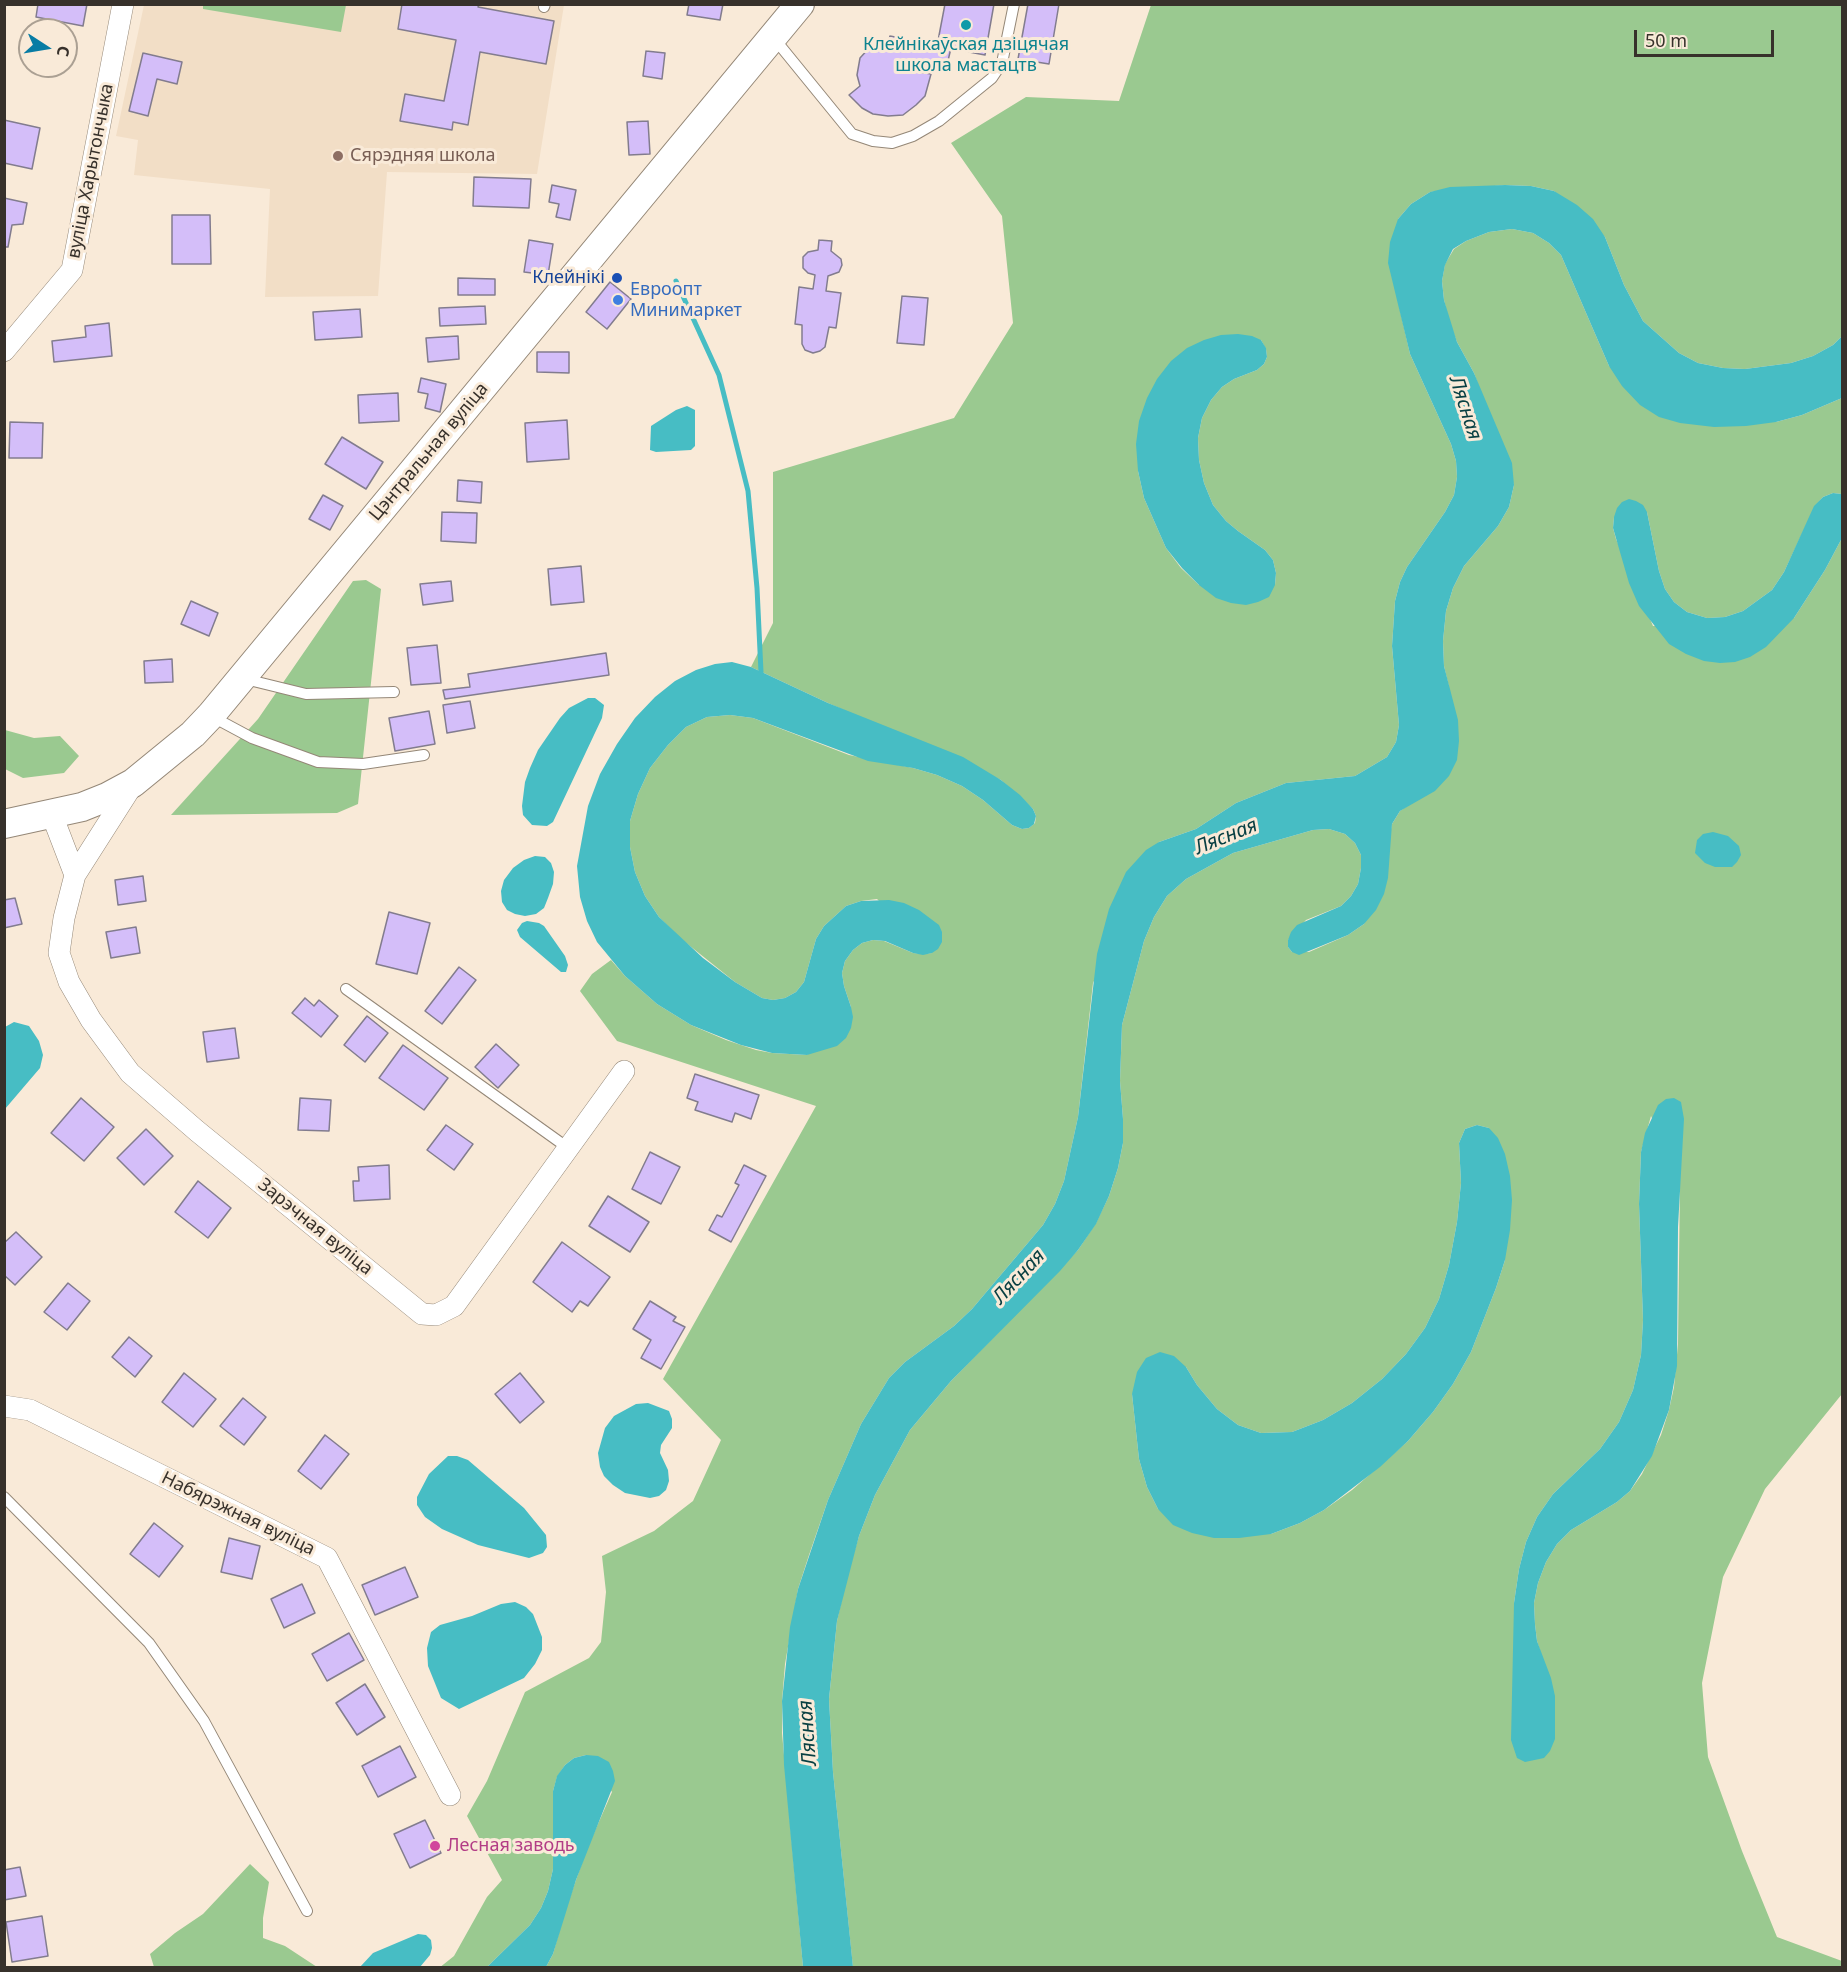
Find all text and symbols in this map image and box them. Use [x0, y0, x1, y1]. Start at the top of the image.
north arrow [18, 18, 78, 78]
marker: Клейнікаўская дзіцячая школа мастацтв [959, 18, 973, 32]
scale bar [1637, 18, 1776, 56]
text: 50 m [1645, 28, 1687, 52]
place label: Клейнікаўская дзіцячая школа мастацтв [863, 34, 1069, 76]
text: С [52, 44, 75, 59]
street label: вуліца Харытончыка [63, 82, 119, 260]
place label: Сярэдняя школа [350, 145, 496, 167]
marker: Сярэдняя школа [331, 149, 345, 163]
place label: Клейнікі [532, 267, 605, 289]
marker: Клейнікі [610, 271, 624, 285]
place label: Евроопт Минимаркет [630, 279, 742, 322]
marker: Евроопт Минимаркет [611, 293, 625, 307]
water label: Лясная [1443, 373, 1487, 443]
street label: Цэнтральная вуліца [365, 379, 493, 525]
water label: Лясная [1191, 814, 1261, 860]
street label: Зарэчная вуліца [253, 1174, 377, 1280]
water label: Лясная [988, 1245, 1050, 1309]
street label: Набярэжная вуліца [158, 1467, 318, 1561]
water label: Лясная [794, 1699, 822, 1767]
place label: Лесная заводь [447, 1835, 575, 1857]
marker: Лесная заводь [428, 1839, 442, 1853]

